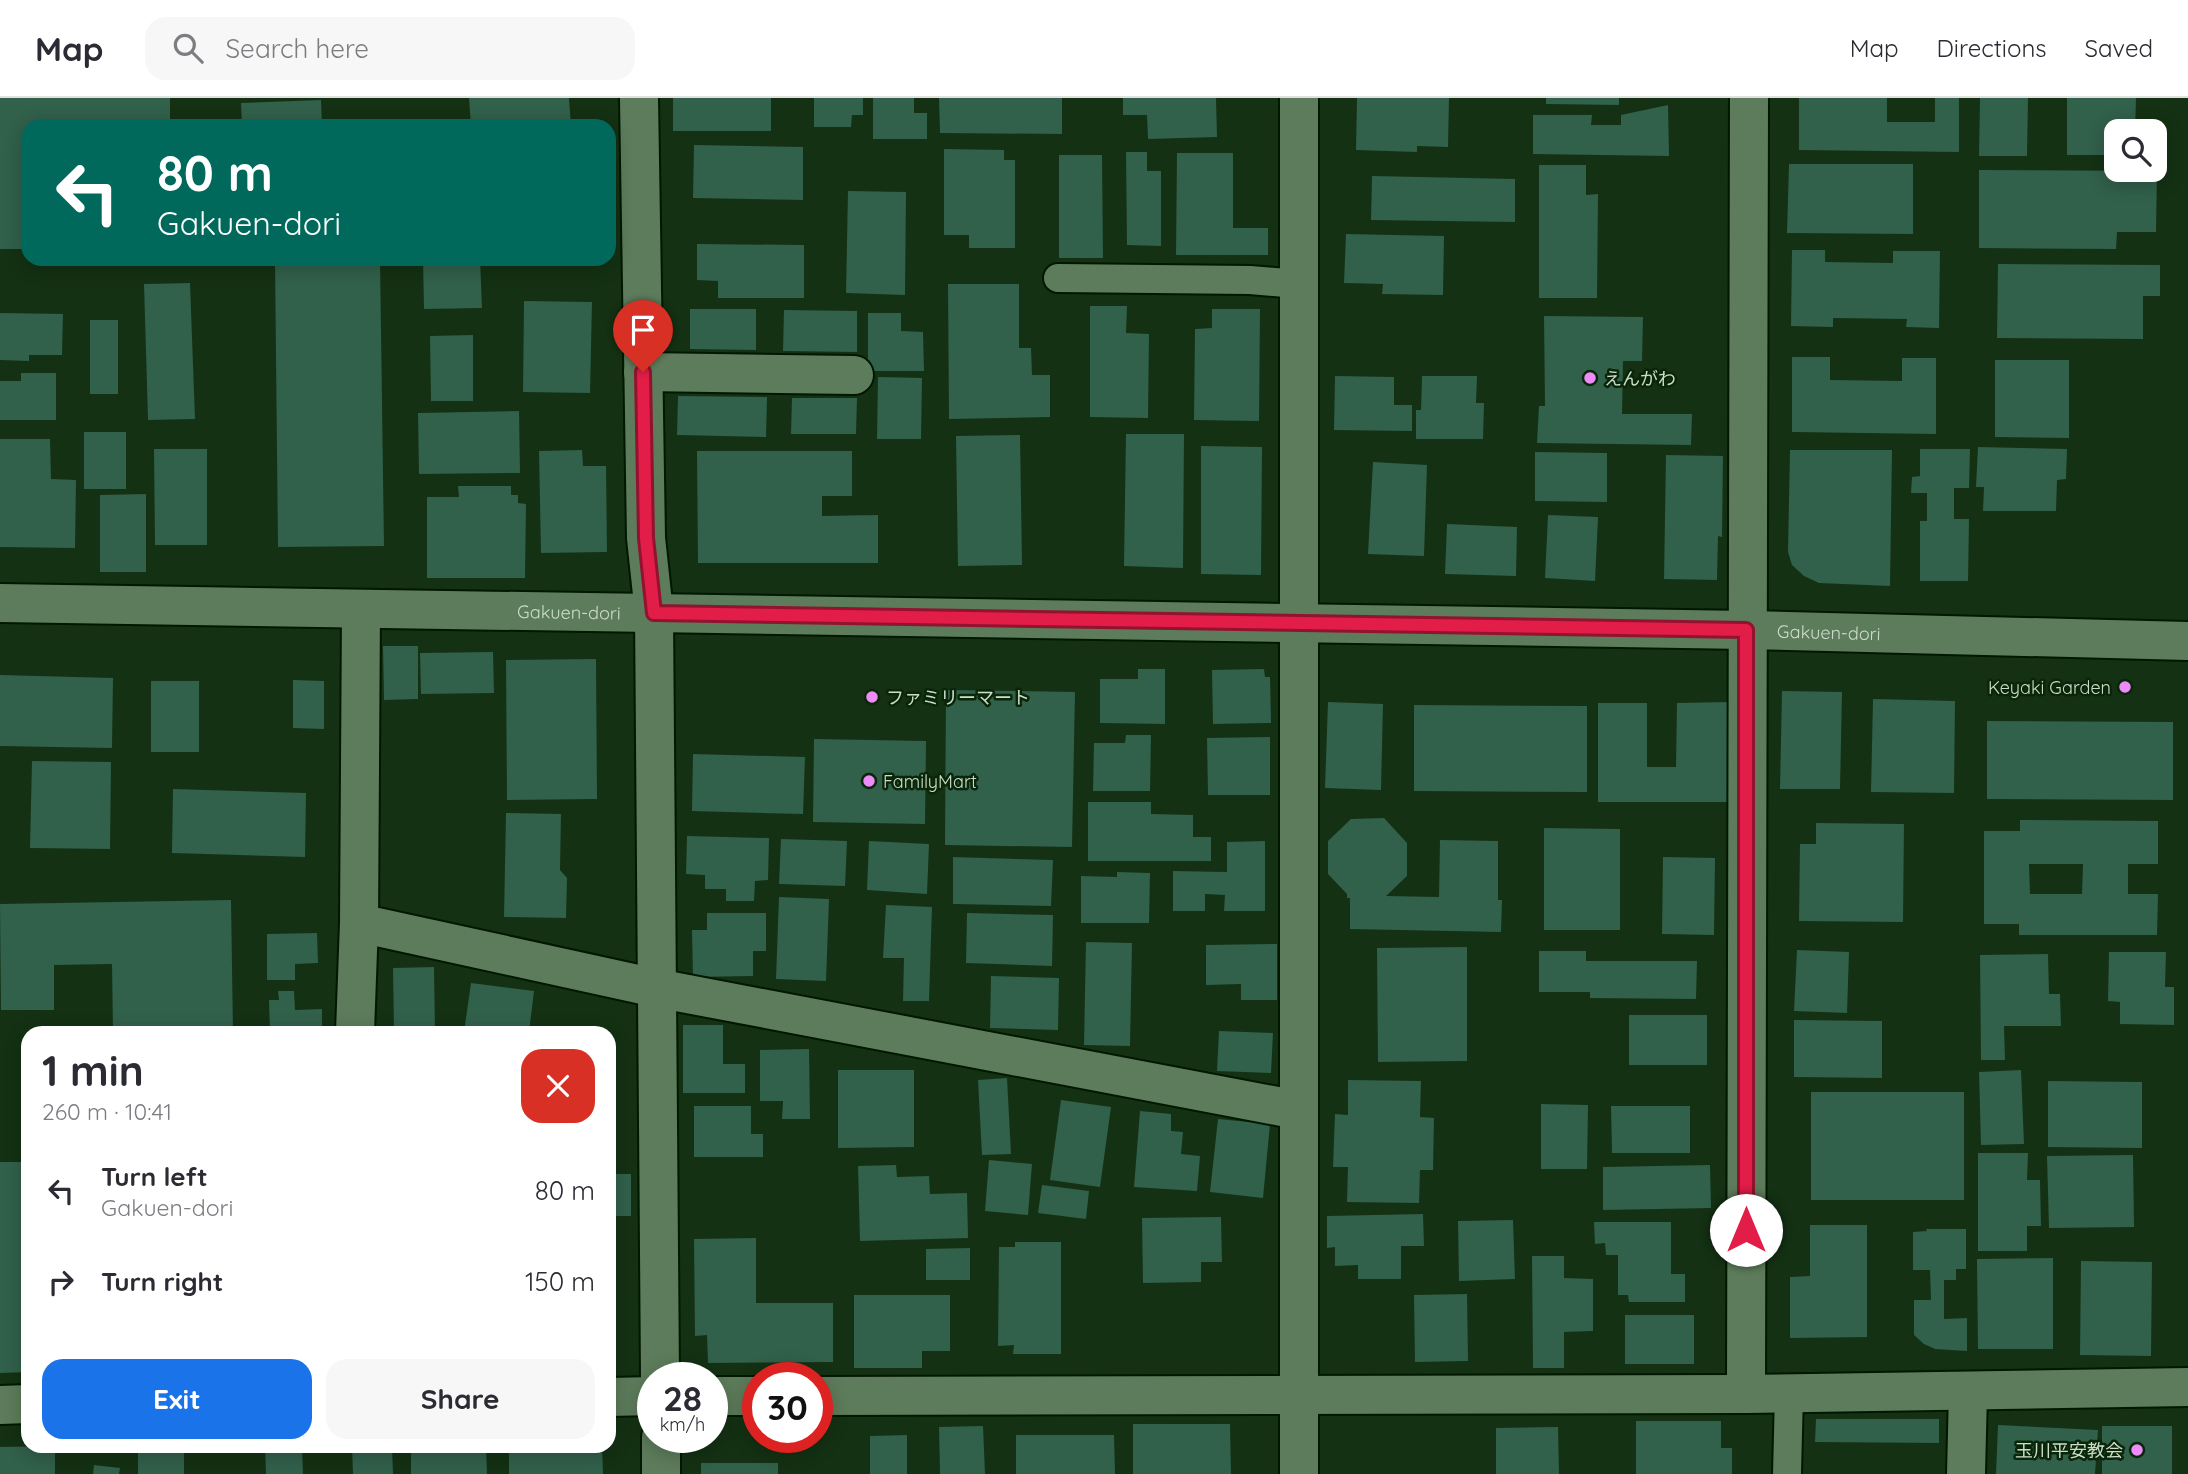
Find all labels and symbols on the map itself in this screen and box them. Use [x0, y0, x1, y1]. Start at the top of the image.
pin [613, 300, 673, 372]
place label: えんがわ [1604, 367, 1676, 390]
marker: えんがわ [1582, 370, 1598, 386]
street label: Gakuen-dori [517, 599, 621, 624]
street label: Gakuen-dori [1777, 619, 1881, 645]
place label: Keyaki Garden [1988, 676, 2111, 699]
marker: Keyaki Garden [2117, 679, 2133, 695]
place label: ファミリーマート [886, 686, 1030, 709]
marker: ファミリーマート [864, 689, 880, 705]
place label: FamilyMart [883, 770, 977, 793]
marker: FamilyMart [861, 773, 877, 789]
position arrow [1709, 1193, 1783, 1267]
speed limit sign: 30 [742, 1362, 833, 1453]
place label: 玉川平安教会 [2015, 1439, 2123, 1462]
marker: 玉川平安教会 [2129, 1442, 2145, 1458]

